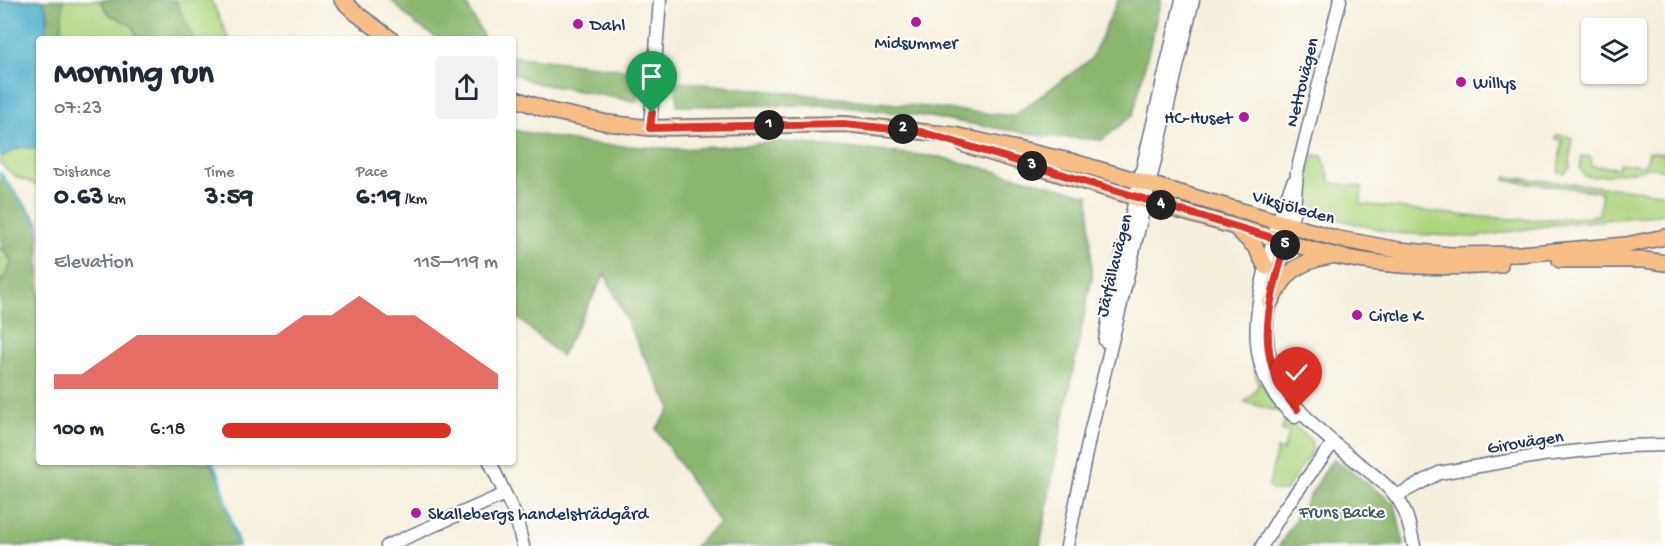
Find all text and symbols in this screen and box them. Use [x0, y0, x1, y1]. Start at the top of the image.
marker: Midsummer [909, 15, 923, 29]
place label: Dahl [589, 16, 625, 37]
marker: Dahl [571, 17, 585, 31]
map controls [1581, 18, 1647, 84]
button: layers [1581, 18, 1647, 84]
place label: Midsummer [874, 34, 959, 55]
street label: Nettovägen [1282, 35, 1325, 129]
pin [626, 51, 677, 113]
text: Morning run [54, 56, 214, 94]
button: share [435, 56, 498, 119]
icon: arrive [635, 60, 668, 93]
place label: Willys [1473, 74, 1517, 95]
marker: Willys [1454, 75, 1468, 89]
text: 07:23 [54, 98, 102, 121]
place label: HC-Huset [1164, 109, 1234, 130]
pin: 1 [754, 110, 784, 140]
marker: HC-Huset [1237, 110, 1251, 124]
pin: 2 [888, 114, 918, 144]
text: 1 [766, 115, 772, 134]
text: 2 [899, 119, 907, 138]
pin: 3 [1017, 151, 1047, 181]
text: 3 [1028, 156, 1036, 175]
text: Distance [54, 164, 111, 183]
text: Time [205, 164, 234, 183]
text: Pace [356, 164, 387, 183]
text: 0.63 [54, 183, 104, 214]
text: 3:59 [205, 183, 253, 214]
text: 6:19 [356, 183, 401, 214]
street label: Viksjöleden [1249, 186, 1337, 230]
pin: 4 [1146, 190, 1176, 220]
text: km [104, 191, 126, 210]
text: /km [401, 191, 427, 210]
text: 4 [1157, 195, 1165, 214]
street label: Järfällavägen [1092, 212, 1138, 319]
pin: 5 [1270, 230, 1300, 260]
text: 5 [1281, 235, 1289, 254]
text: Elevation [54, 252, 134, 275]
text: 115–119 m [414, 252, 498, 275]
place label: Circle K [1369, 307, 1425, 328]
marker: Circle K [1350, 308, 1364, 322]
pin [1271, 347, 1322, 409]
icon: check [1280, 356, 1313, 389]
text: 100 m [54, 419, 104, 442]
text: 6:18 [150, 419, 185, 442]
street label: Girovägen [1486, 427, 1565, 460]
park label: Fruns Backe [1298, 503, 1386, 524]
place label: Skallebergs handelsträdgård [428, 505, 649, 526]
marker: Skallebergs handelsträdgård [409, 506, 423, 520]

